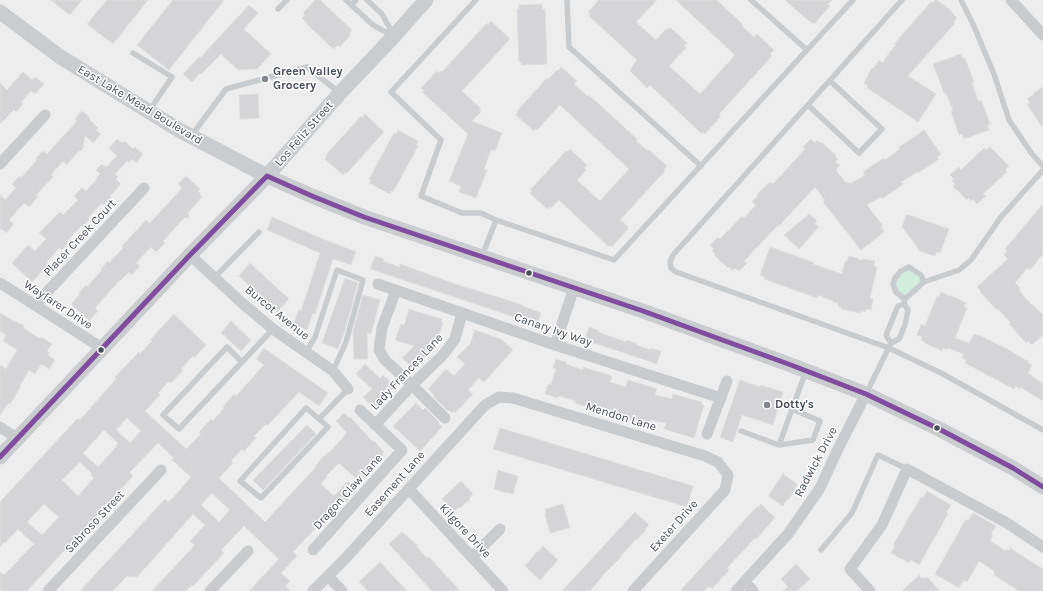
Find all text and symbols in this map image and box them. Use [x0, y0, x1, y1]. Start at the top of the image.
street label: East Lake Mead Boulevard [75, 62, 205, 148]
place label: Green Valley Grocery [273, 65, 343, 93]
marker: Green Valley Grocery [260, 74, 270, 84]
street label: Los Feliz Street [272, 98, 336, 170]
street label: Placer Creek Court [41, 197, 119, 279]
unlabelled marker [524, 268, 534, 278]
street label: Wayfarer Drive [21, 277, 95, 333]
street label: Burcot Avenue [242, 283, 312, 343]
street label: Canary Ivy Way [512, 310, 594, 350]
street label: Lady Frances Lane [368, 331, 446, 413]
unlabelled marker [96, 345, 106, 355]
place label: Dotty's [775, 398, 814, 412]
street label: Mendon Lane [584, 399, 658, 435]
marker: Dotty's [762, 400, 772, 410]
unlabelled marker [932, 423, 942, 433]
street label: Radwick Drive [792, 425, 840, 499]
street label: Easement Lane [362, 448, 428, 520]
street label: Dragon Claw Lane [310, 451, 386, 533]
street label: Sabroso Street [62, 488, 128, 556]
street label: Exeter Drive [647, 497, 701, 555]
street label: Kilgore Drive [436, 501, 494, 561]

